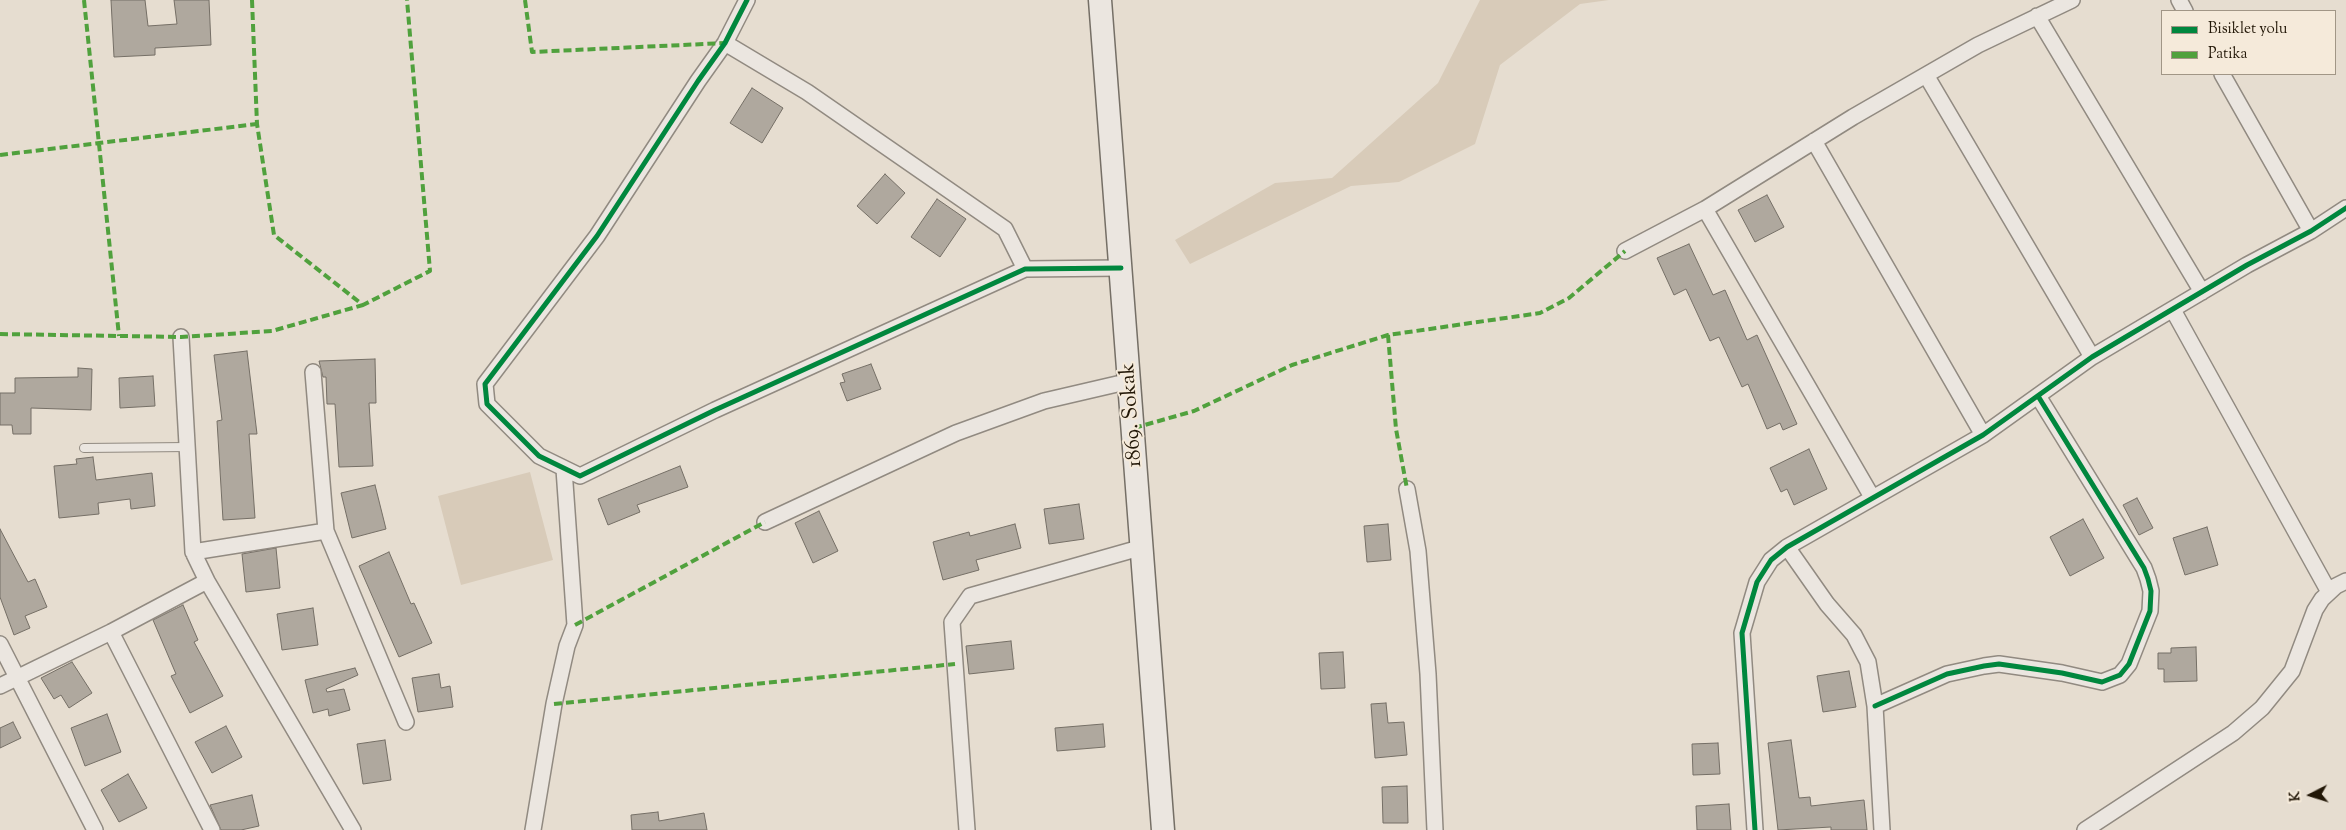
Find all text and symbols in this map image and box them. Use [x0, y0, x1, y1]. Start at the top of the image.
legend [2161, 10, 2336, 75]
text: Bisiklet yolu [2208, 19, 2287, 40]
text: Patika [2208, 44, 2248, 65]
street label: 1869. Sokak [1117, 362, 1149, 468]
north arrow [2286, 770, 2336, 820]
text: K [2286, 790, 2306, 802]

